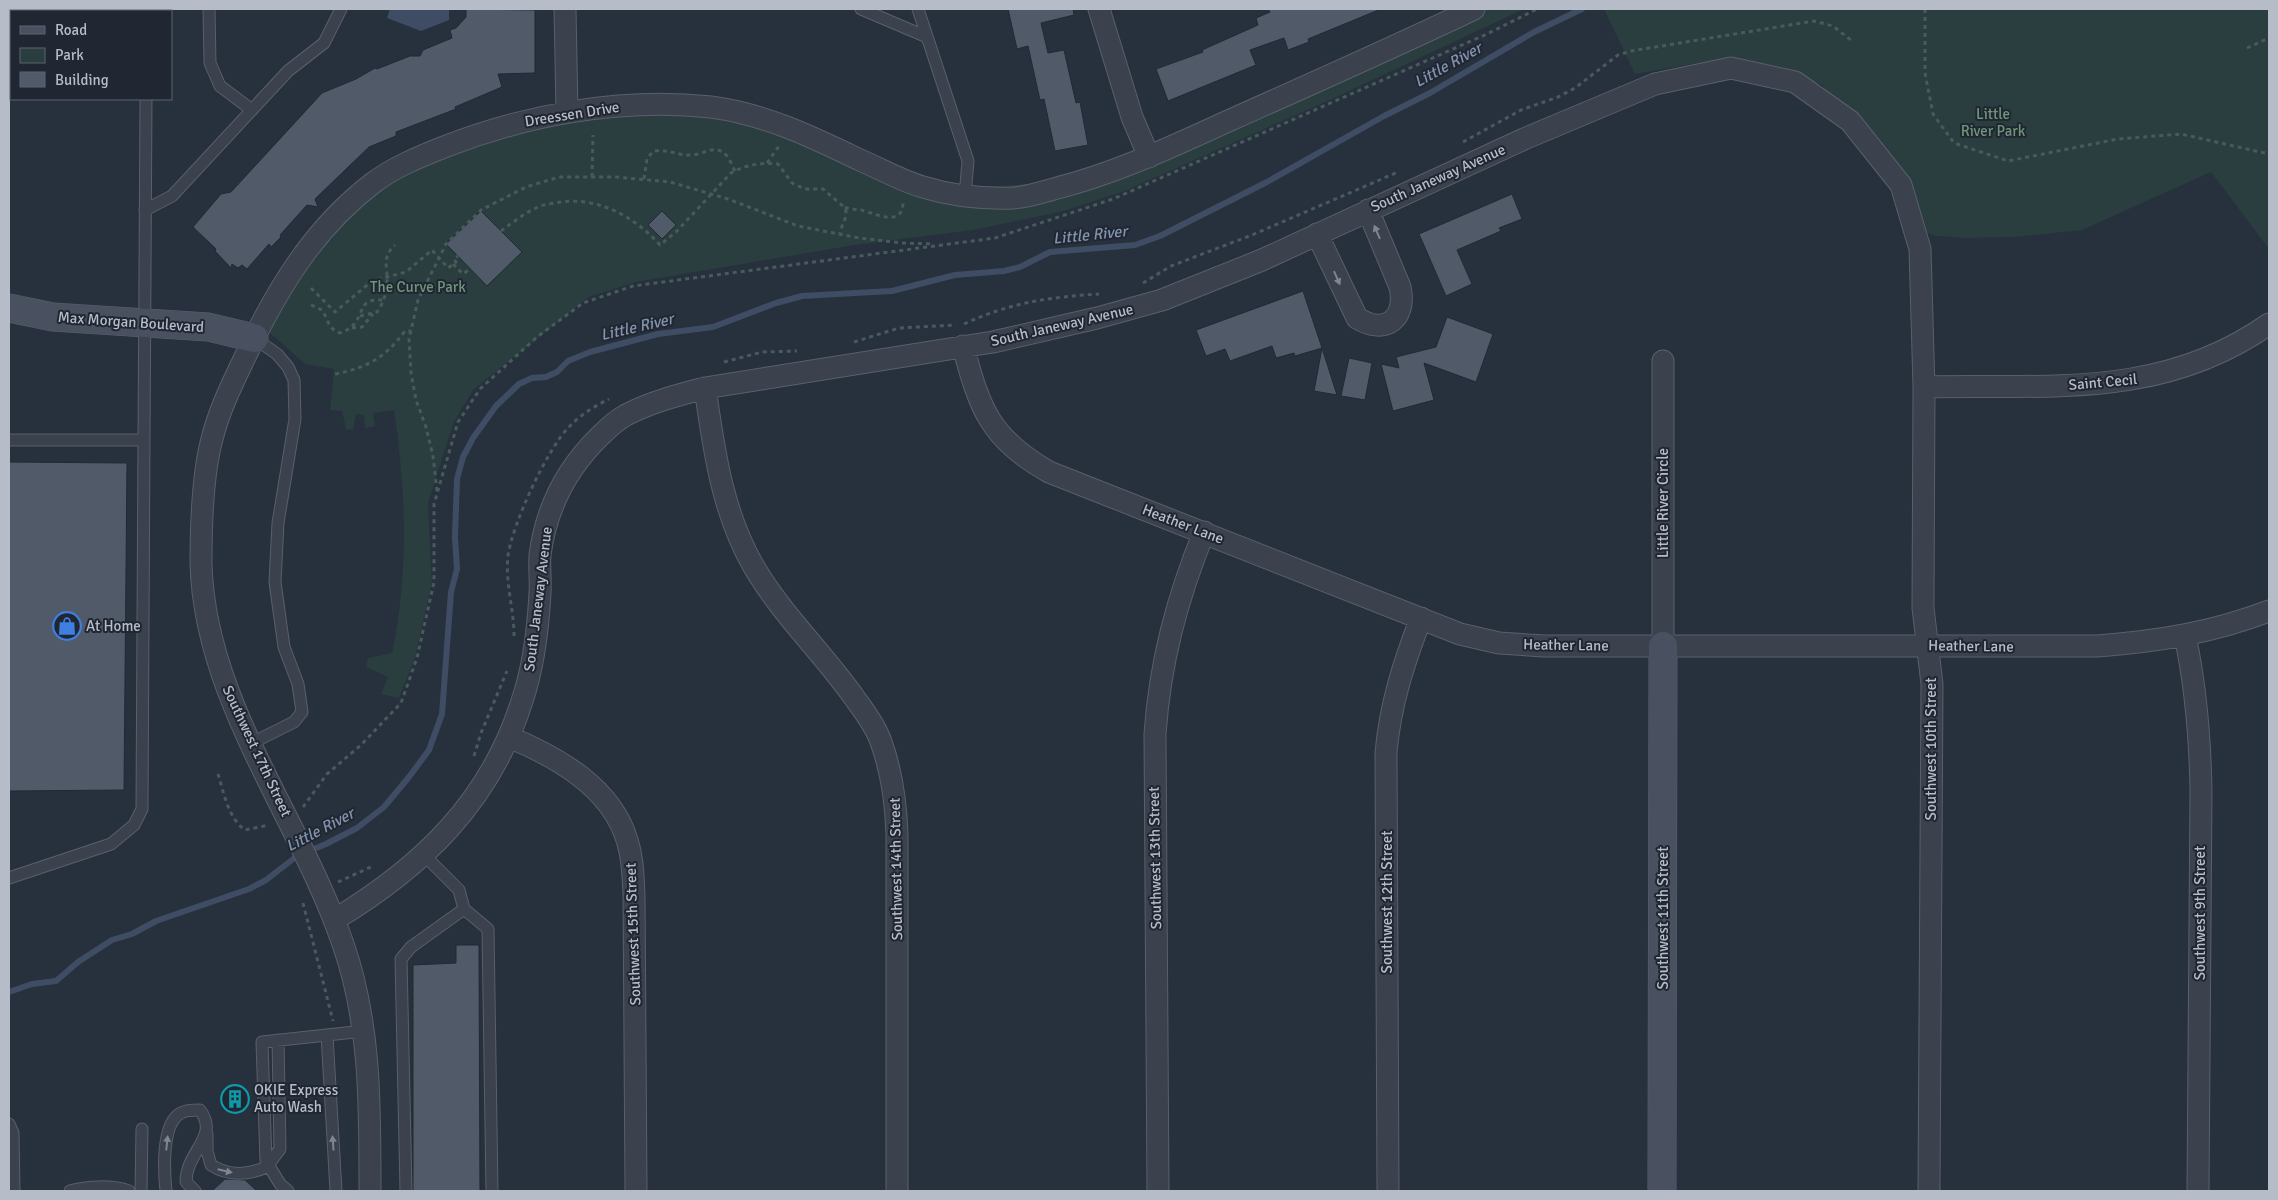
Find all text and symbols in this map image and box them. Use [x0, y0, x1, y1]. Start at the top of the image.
legend [10, 10, 172, 100]
text: Road [55, 21, 87, 39]
water label: Little River [1411, 37, 1487, 92]
text: Park [55, 46, 84, 64]
text: Building [55, 71, 109, 89]
street label: Dreessen Drive [523, 98, 621, 130]
park label: Little River Park [1961, 105, 2026, 140]
street label: South Janeway Avenue [1368, 140, 1508, 216]
water label: Little River [1052, 221, 1130, 249]
one-way arrow [1372, 225, 1380, 239]
one-way arrow [1333, 271, 1341, 285]
park label: The Curve Park [370, 278, 466, 296]
street label: South Janeway Avenue [989, 300, 1135, 350]
street label: Max Morgan Boulevard [57, 308, 205, 336]
water label: Little River [599, 308, 678, 345]
street label: Saint Cecil [2068, 370, 2138, 394]
street label: Little River Circle [1654, 448, 1672, 558]
street label: Heather Lane [1140, 500, 1226, 548]
street label: South Janeway Avenue [520, 526, 556, 672]
shop icon: At Home [52, 611, 82, 641]
place label: At Home [86, 617, 141, 635]
street label: Heather Lane [1523, 635, 1609, 655]
street label: Heather Lane [1928, 636, 2014, 656]
street label: Southwest 10th Street [1922, 678, 1940, 820]
street label: Southwest 17th Street [219, 682, 295, 820]
street label: Southwest 13th Street [1145, 786, 1165, 930]
street label: Southwest 14th Street [886, 797, 906, 941]
water label: Little River [282, 803, 359, 856]
street label: Southwest 12th Street [1378, 831, 1396, 973]
street label: Southwest 9th Street [2191, 846, 2209, 980]
street label: Southwest 11th Street [1654, 847, 1672, 989]
street label: Southwest 15th Street [622, 862, 644, 1006]
place label: OKIE Express Auto Wash [254, 1081, 339, 1116]
building icon: OKIE Express Auto Wash [220, 1084, 250, 1114]
one-way arrow [163, 1134, 171, 1150]
one-way arrow [328, 1134, 336, 1150]
one-way arrow [217, 1167, 233, 1175]

